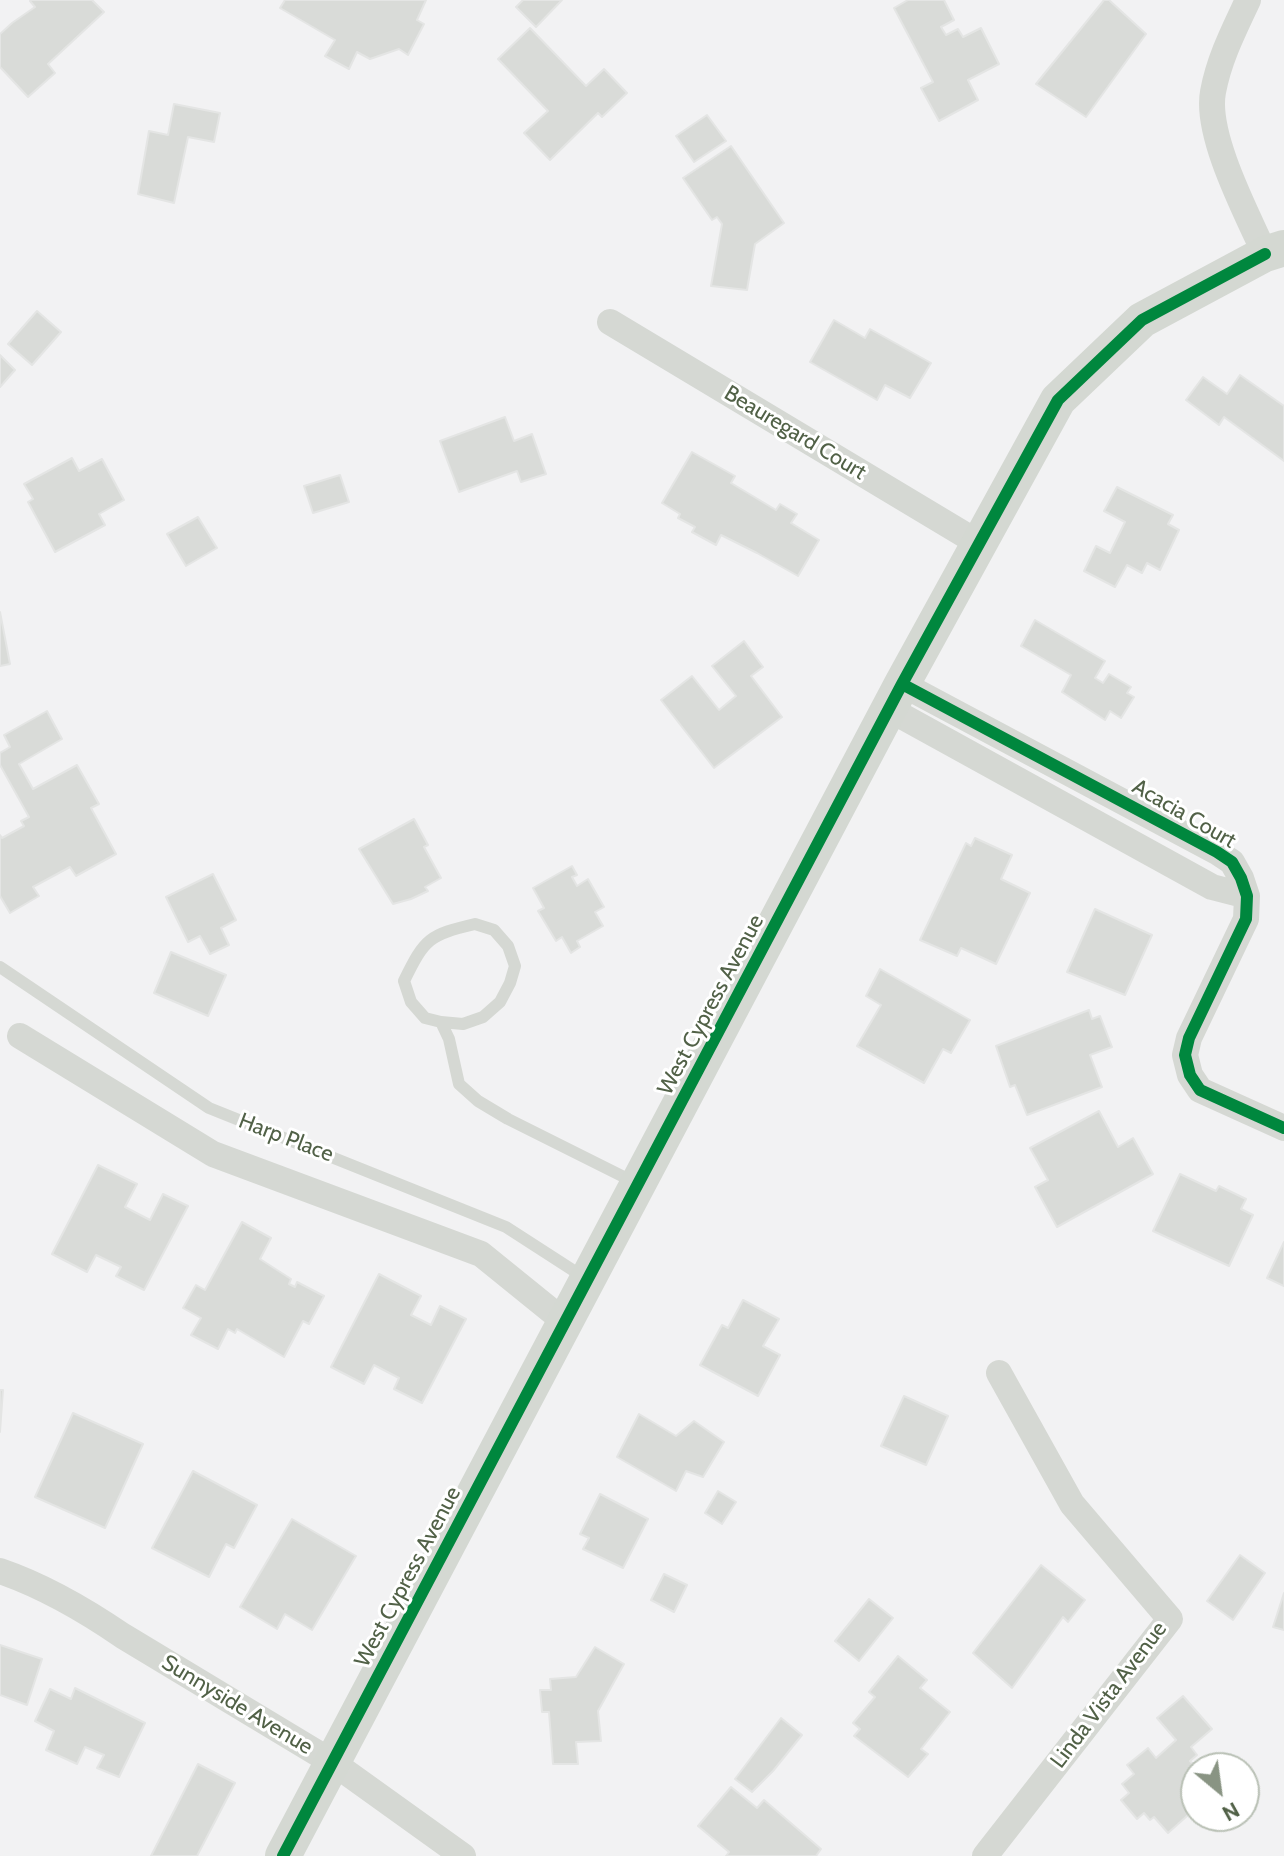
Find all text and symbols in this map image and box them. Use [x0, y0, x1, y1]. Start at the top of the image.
street label: Beauregard Court [719, 380, 871, 486]
street label: Acacia Court [1127, 774, 1241, 854]
street label: West Cypress Avenue [652, 910, 770, 1100]
street label: Harp Place [235, 1108, 337, 1168]
street label: West Cypress Avenue [349, 1482, 467, 1672]
street label: Linda Vista Avenue [1045, 1617, 1173, 1773]
street label: Sunnyside Avenue [157, 1650, 317, 1760]
north arrow [1180, 1752, 1260, 1832]
text: N [1218, 1796, 1244, 1827]

